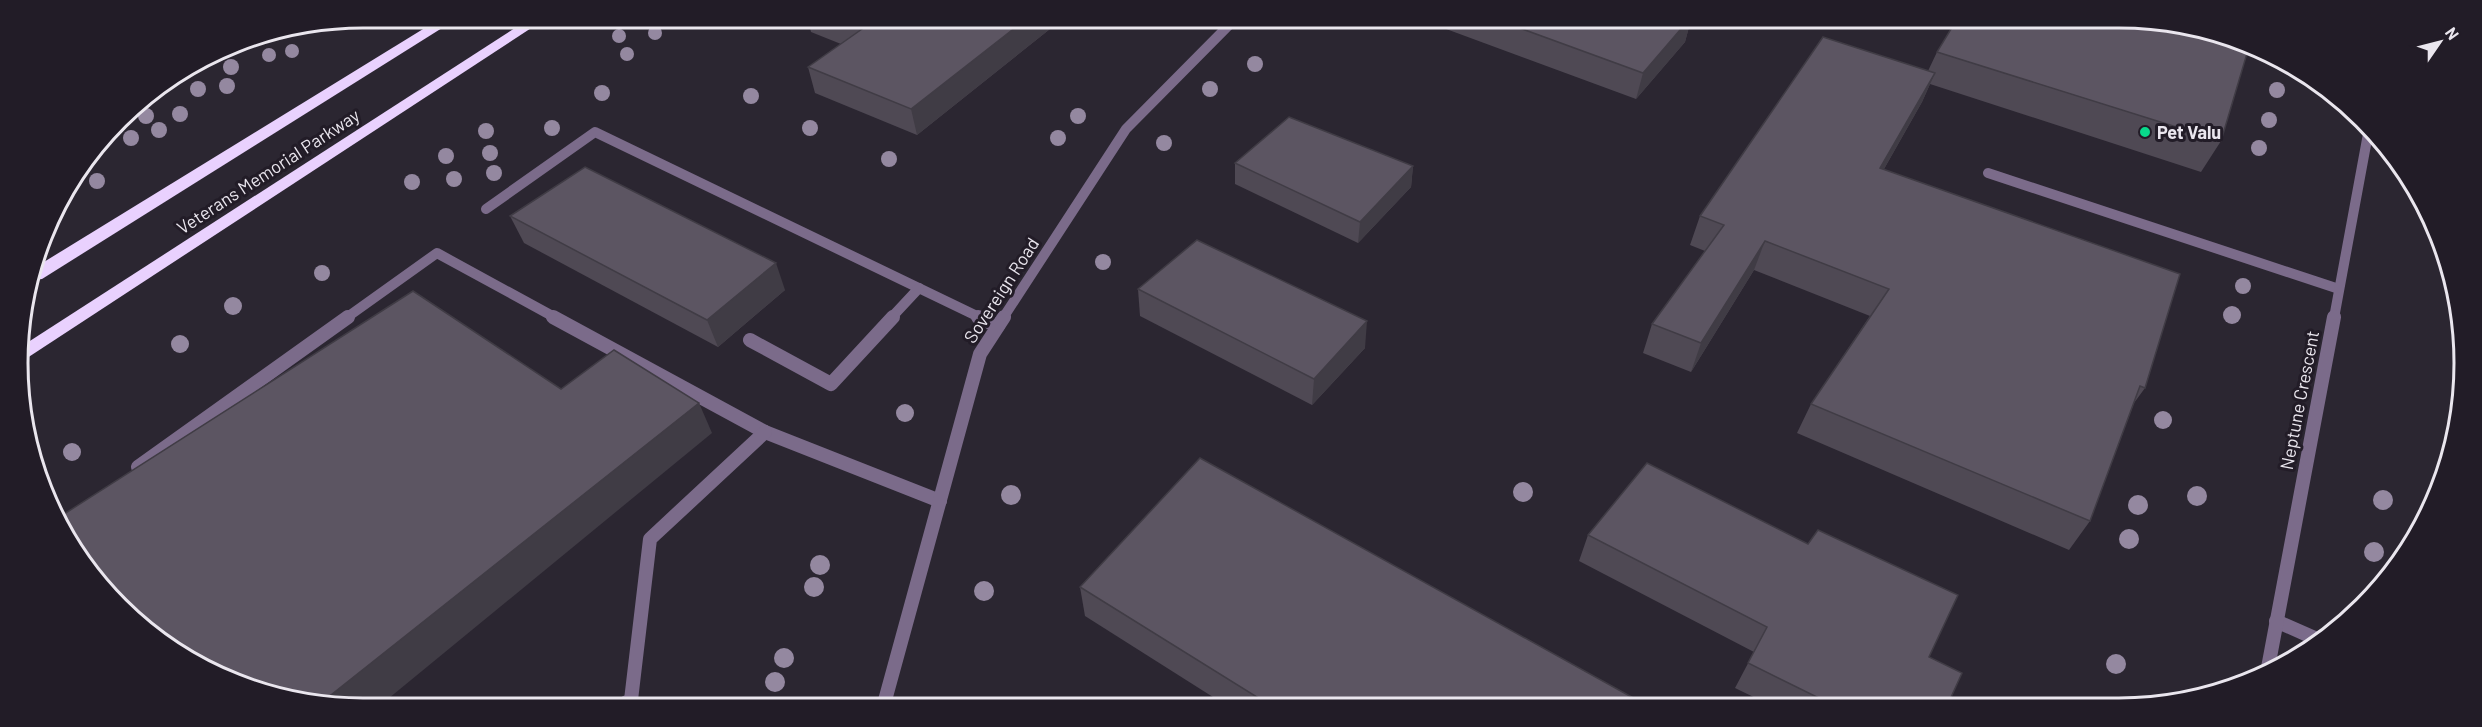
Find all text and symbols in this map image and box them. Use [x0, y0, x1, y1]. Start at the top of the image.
north arrow [2410, 12, 2470, 72]
text: N [2442, 23, 2464, 43]
street label: Veterans Memorial Parkway [173, 104, 363, 238]
place label: Pet Valu [2157, 121, 2221, 143]
marker: Pet Valu [2138, 125, 2152, 139]
street label: Sovereign Road [959, 233, 1043, 347]
street label: Neptune Crescent [2275, 329, 2323, 471]

